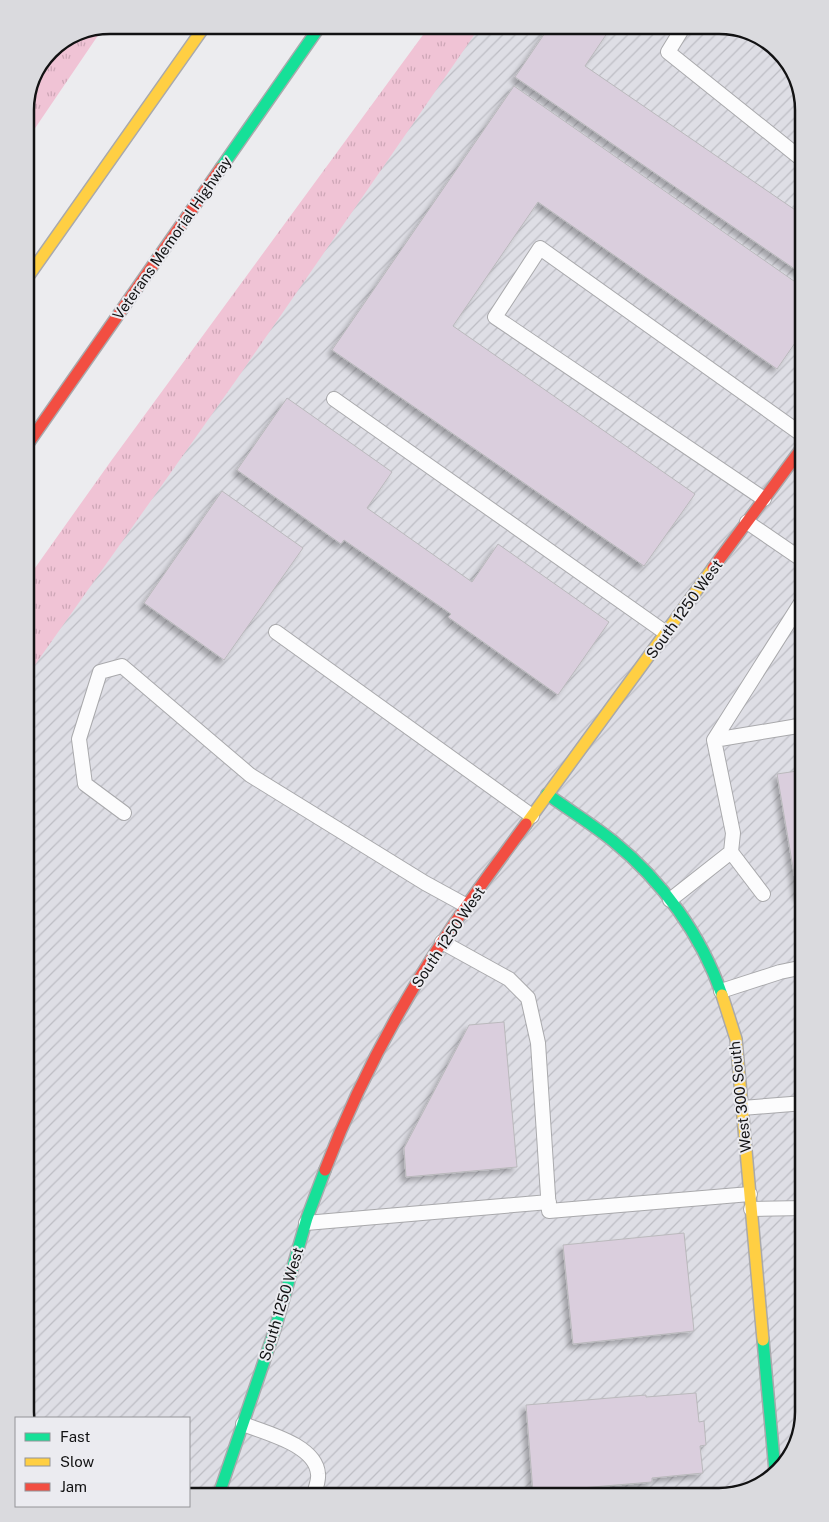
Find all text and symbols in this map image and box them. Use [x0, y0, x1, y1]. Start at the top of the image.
street label: Veterans Memorial Highway [109, 153, 235, 323]
street label: South 1250 West [643, 556, 726, 662]
street label: South 1250 West [408, 883, 488, 991]
street label: West 300 South [726, 1040, 754, 1154]
street label: South 1250 West [256, 1245, 306, 1363]
legend [15, 1417, 190, 1507]
text: Fast [60, 1428, 90, 1445]
text: Slow [60, 1453, 95, 1470]
text: Jam [60, 1478, 87, 1495]

